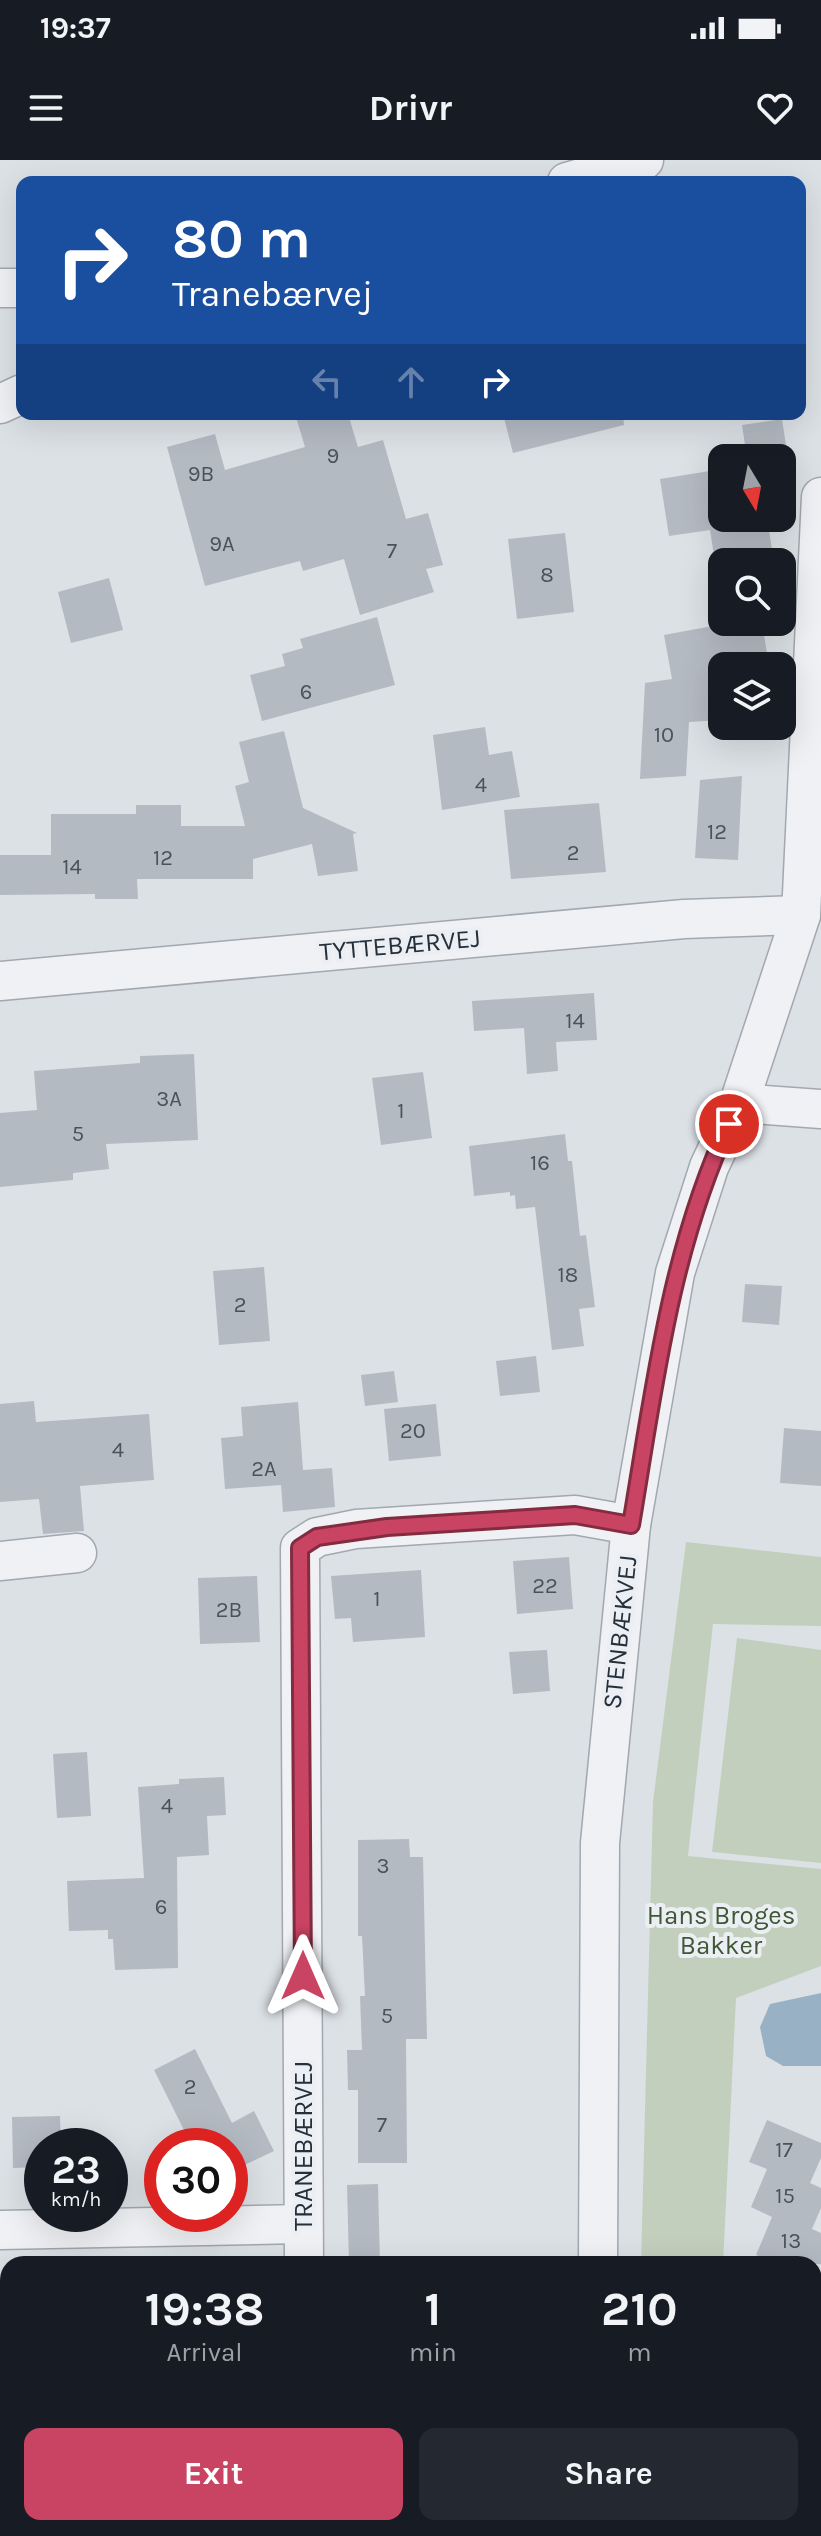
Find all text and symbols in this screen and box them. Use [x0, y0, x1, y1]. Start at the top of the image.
text: 19:37 [40, 10, 111, 46]
icon: menu [24, 86, 68, 130]
icon: heart [753, 86, 797, 130]
text: Drivr [369, 87, 452, 129]
text: 80 m [172, 206, 311, 271]
icon: right [40, 208, 144, 312]
text: Tranebærvej [172, 273, 373, 315]
icon: left [305, 360, 349, 404]
icon: ahead [389, 360, 433, 404]
icon: right [473, 360, 517, 404]
house number: 9 [327, 443, 339, 469]
north arrow [708, 444, 796, 532]
map controls [708, 444, 796, 740]
house number: 9B [188, 461, 214, 487]
house number: 9A [209, 531, 235, 557]
house number: 7 [387, 538, 397, 564]
button: search [708, 548, 796, 636]
house number: 8 [540, 562, 554, 588]
button: layers [708, 652, 796, 740]
house number: 6 [300, 679, 312, 705]
house number: 10 [654, 722, 674, 748]
house number: 4 [475, 772, 487, 798]
house number: 12 [707, 819, 727, 845]
house number: 2 [567, 840, 579, 866]
house number: 12 [153, 845, 173, 871]
house number: 14 [62, 854, 82, 880]
street label: TYTTEBÆRVEJ [318, 923, 482, 967]
house number: 14 [565, 1008, 585, 1034]
house number: 3A [156, 1086, 182, 1112]
pin [695, 1090, 763, 1158]
house number: 1 [397, 1098, 405, 1124]
icon: arrive [707, 1102, 751, 1146]
house number: 5 [72, 1121, 84, 1147]
house number: 16 [530, 1150, 550, 1176]
house number: 18 [558, 1262, 578, 1288]
house number: 2 [234, 1292, 246, 1318]
house number: 20 [400, 1418, 426, 1444]
house number: 4 [112, 1437, 124, 1463]
house number: 2A [251, 1456, 277, 1482]
street label: STENBÆKVEJ [597, 1553, 643, 1711]
house number: 22 [532, 1573, 558, 1599]
house number: 1 [373, 1586, 381, 1612]
house number: 2B [216, 1597, 242, 1623]
house number: 4 [161, 1793, 173, 1819]
house number: 3 [377, 1853, 390, 1879]
house number: 6 [155, 1894, 167, 1920]
park label: Hans Broges Bakker [647, 1900, 795, 1961]
position arrow [261, 1934, 345, 2018]
house number: 5 [381, 2003, 393, 2029]
street label: TRANEBÆRVEJ [288, 2061, 319, 2231]
house number: 2 [184, 2074, 196, 2100]
house number: 7 [377, 2112, 387, 2138]
speed limit sign: 30 [144, 2128, 248, 2232]
house number: 17 [775, 2137, 793, 2163]
text: 23 [51, 2146, 101, 2193]
house number: 15 [775, 2183, 795, 2209]
text: km/h [51, 2188, 101, 2211]
house number: 13 [781, 2228, 801, 2254]
text: 19:38 [144, 2281, 265, 2337]
text: 1 [424, 2281, 441, 2337]
text: 210 [601, 2281, 678, 2337]
text: Arrival [166, 2337, 243, 2368]
text: min [409, 2337, 457, 2368]
text: m [627, 2337, 652, 2368]
button: Exit [24, 2428, 403, 2520]
button: Share [419, 2428, 798, 2520]

